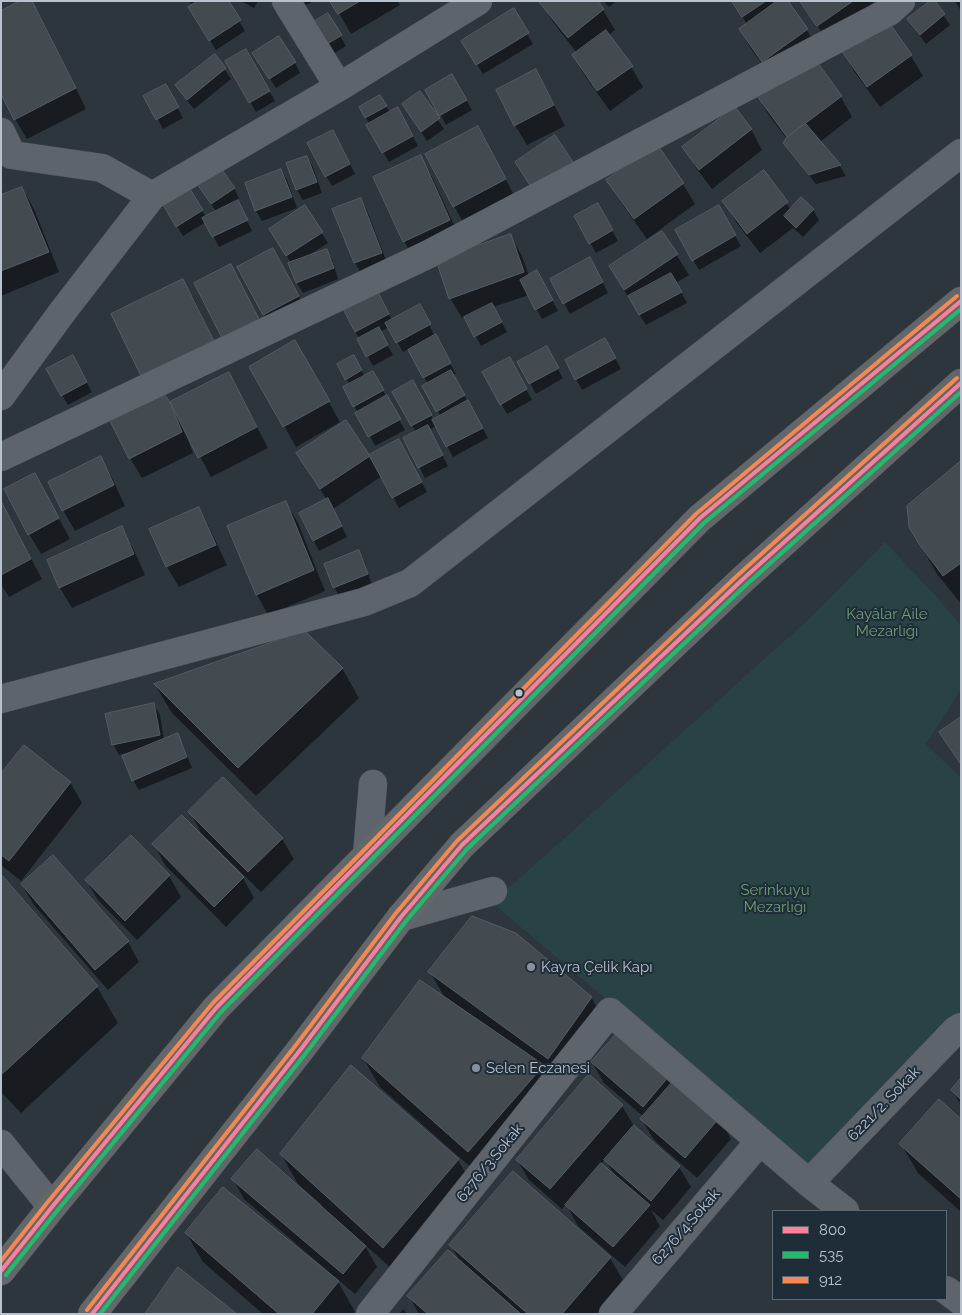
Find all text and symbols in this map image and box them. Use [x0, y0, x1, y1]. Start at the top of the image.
park label: Kayâlar Aile Mezarlığı [846, 605, 928, 640]
unlabelled marker [514, 688, 524, 698]
park label: Serinkuyu Mezarlığı [740, 881, 810, 916]
place label: Kayra Çelik Kapı [541, 958, 653, 976]
marker: Kayra Çelik Kapı [525, 961, 537, 973]
place label: Selen Eczanesi [486, 1059, 590, 1077]
marker: Selen Eczanesi [470, 1062, 482, 1074]
street label: 6221/2. Sokak [844, 1063, 924, 1145]
street label: 6276/3.Sokak [453, 1120, 527, 1206]
street label: 6276/4.Sokak [648, 1185, 724, 1269]
legend [772, 1210, 947, 1300]
text: 800 [819, 1221, 846, 1239]
text: 535 [819, 1246, 843, 1264]
text: 912 [819, 1271, 842, 1289]

